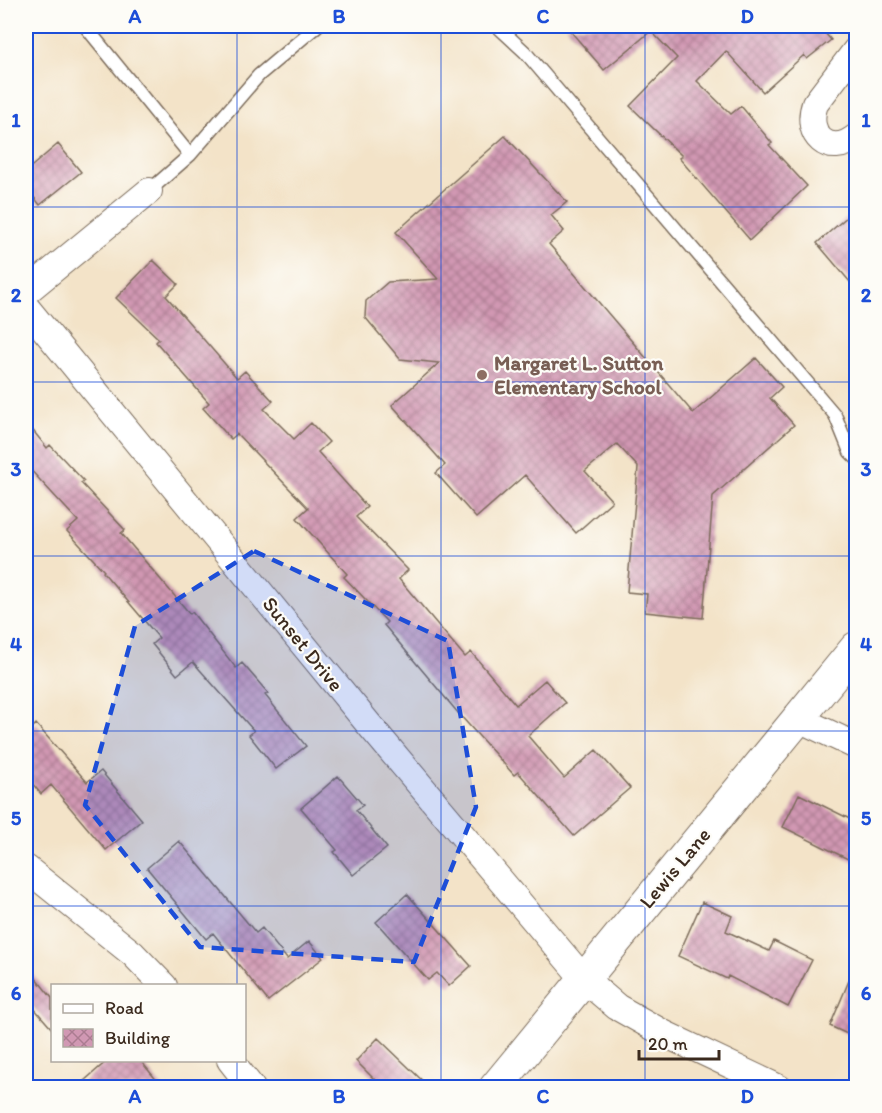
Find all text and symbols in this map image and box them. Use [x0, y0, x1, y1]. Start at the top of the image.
text: A [128, 4, 142, 28]
text: B [333, 4, 346, 28]
text: C [537, 4, 550, 28]
text: D [740, 4, 754, 28]
text: 1 [11, 108, 21, 132]
text: 1 [861, 108, 871, 132]
text: 2 [11, 283, 22, 307]
text: 2 [861, 283, 872, 307]
place label: Margaret L. Sutton Elementary School [494, 350, 663, 400]
marker: Margaret L. Sutton Elementary School [475, 368, 489, 382]
text: 3 [11, 457, 22, 481]
text: 3 [861, 457, 872, 481]
street label: Sunset Drive [258, 591, 349, 696]
text: 4 [10, 632, 22, 656]
text: 4 [860, 632, 872, 656]
text: 5 [11, 806, 22, 830]
text: 5 [861, 806, 872, 830]
street label: Lewis Lane [634, 822, 716, 913]
text: 6 [11, 981, 22, 1005]
text: 6 [861, 981, 872, 1005]
legend [51, 984, 246, 1062]
text: Road [105, 997, 144, 1019]
scale bar [639, 1023, 718, 1061]
text: Building [105, 1027, 171, 1049]
text: 20 m [648, 1033, 688, 1055]
text: A [128, 1084, 142, 1108]
text: B [333, 1084, 346, 1108]
text: C [537, 1084, 550, 1108]
text: D [740, 1084, 754, 1108]

